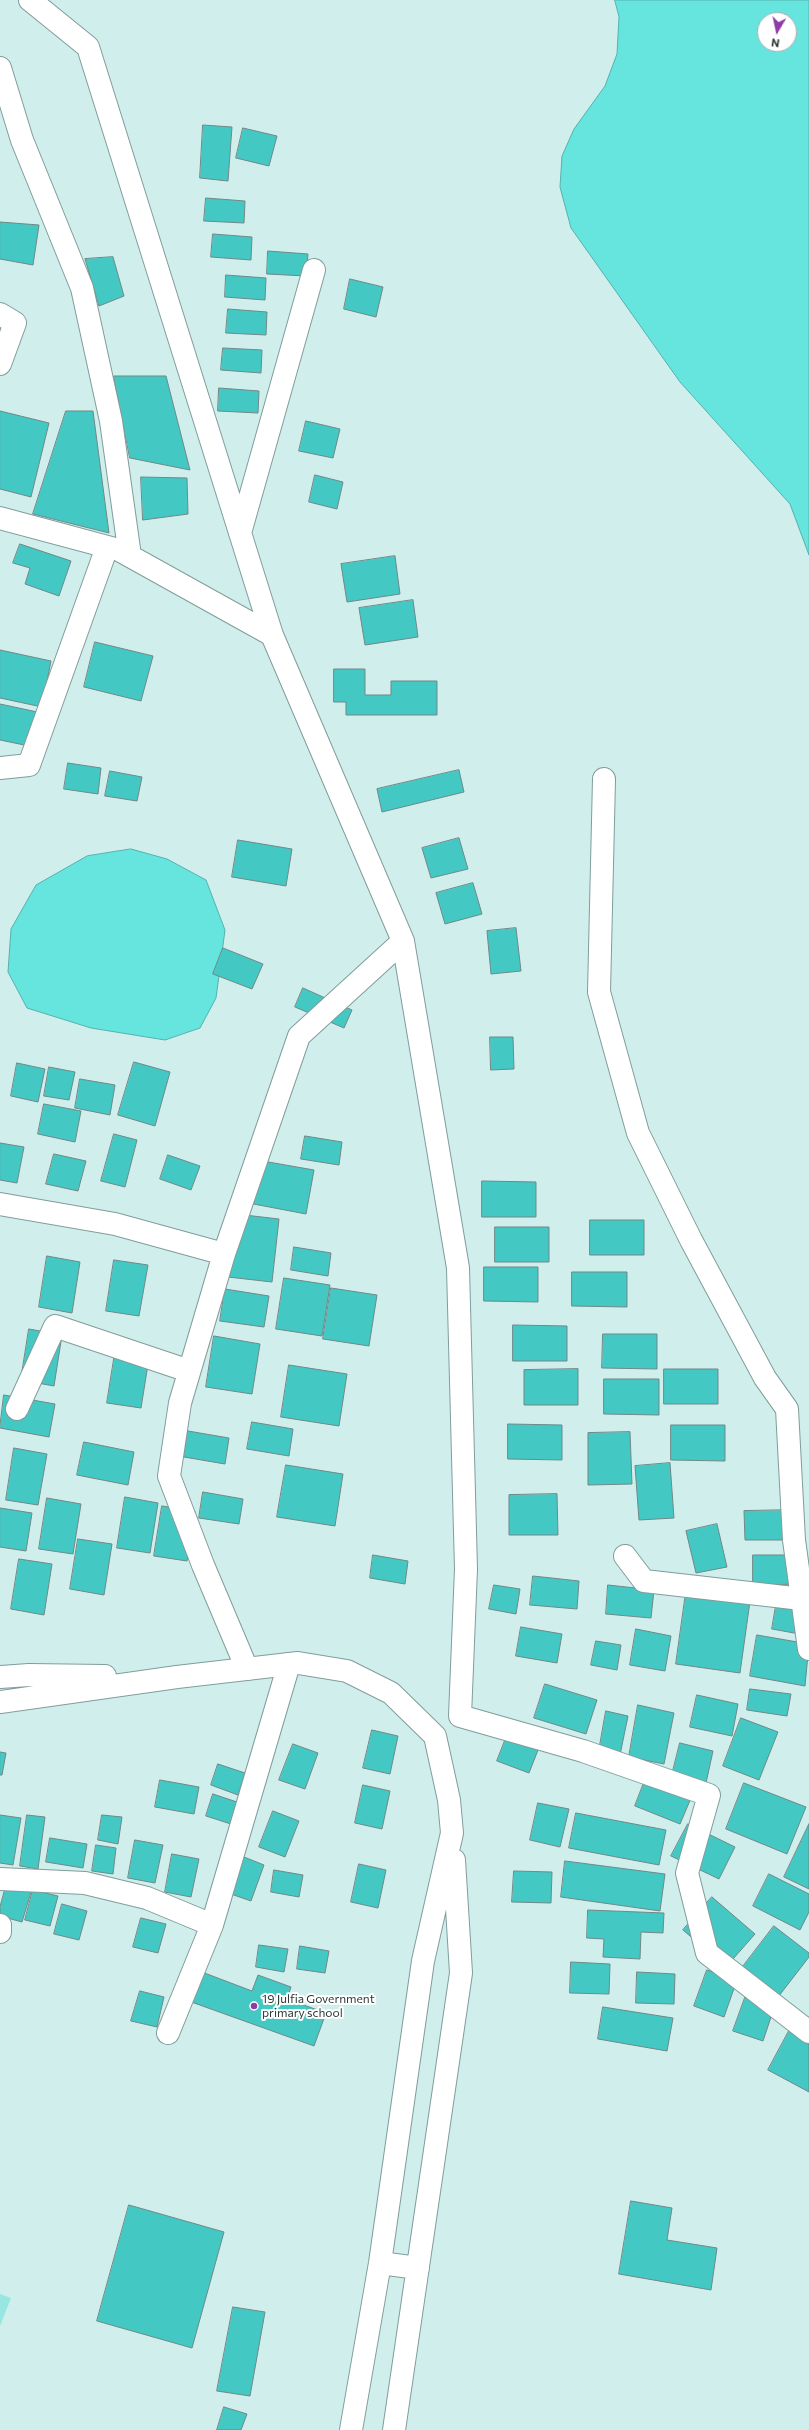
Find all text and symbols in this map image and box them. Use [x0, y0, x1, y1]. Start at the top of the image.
north arrow [757, 12, 797, 52]
text: N [770, 36, 780, 50]
place label: 19 Julfia Government primary school [262, 1992, 375, 2020]
marker: 19 Julfia Government primary school [249, 2001, 259, 2011]

